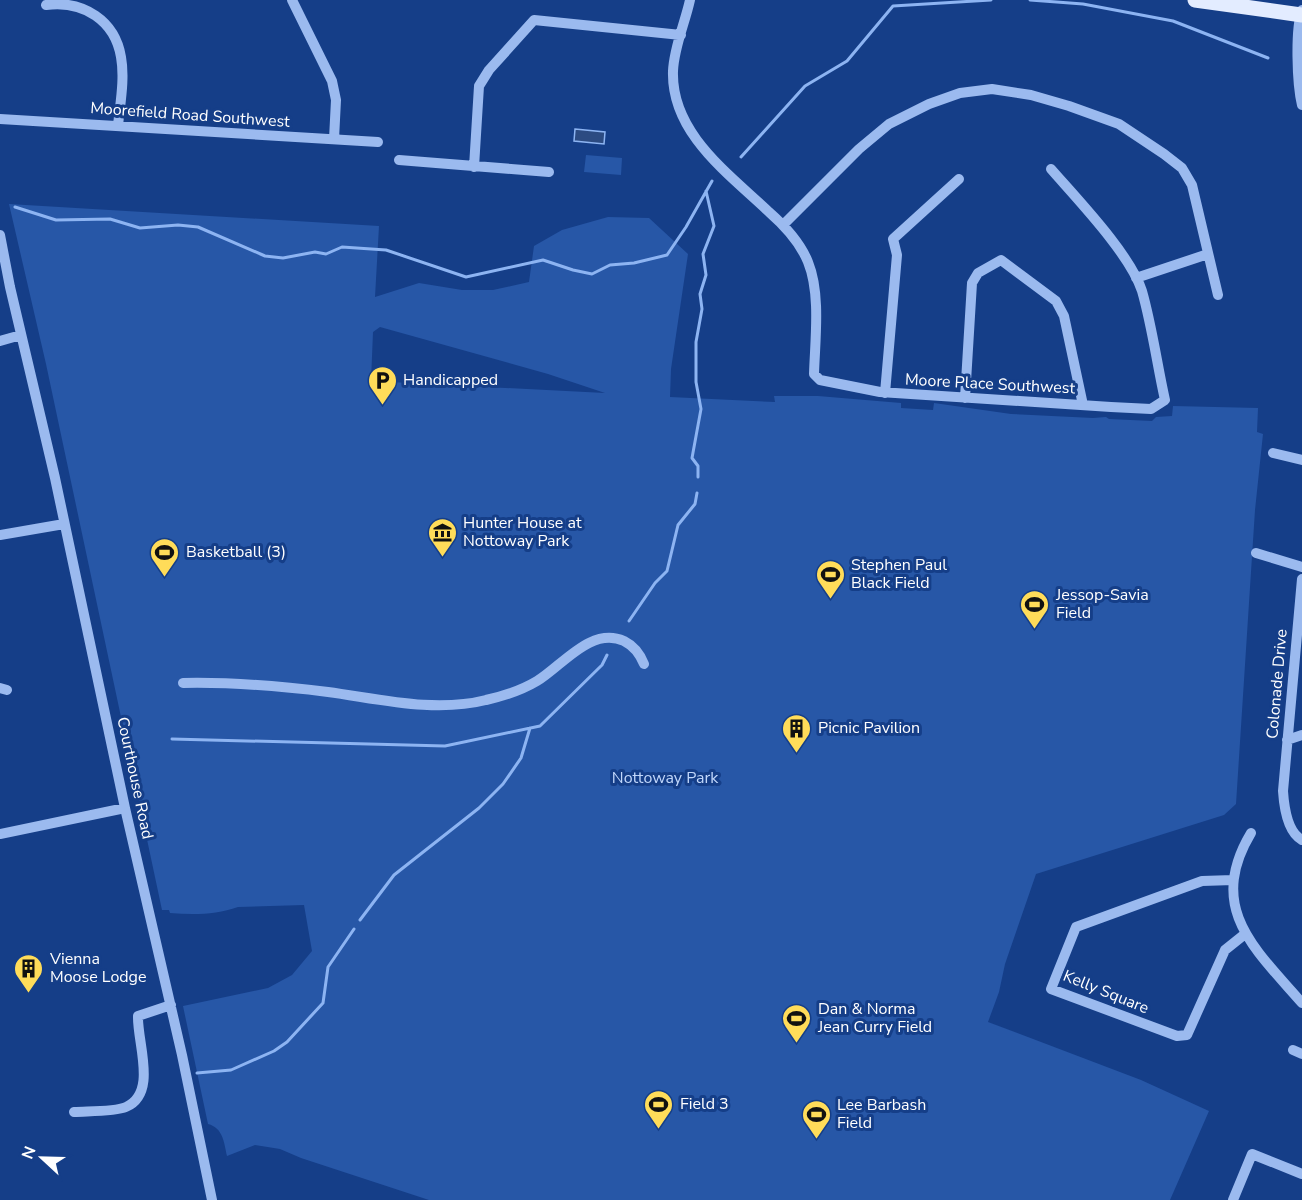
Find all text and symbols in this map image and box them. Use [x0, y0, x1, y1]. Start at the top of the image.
street label: Moorefield Road Southwest [90, 97, 291, 133]
parking icon: Handicapped [366, 364, 398, 406]
place label: Handicapped [403, 369, 498, 391]
street label: Moore Place Southwest [904, 369, 1076, 399]
place label: Hunter House at Nottoway Park [463, 512, 582, 552]
museum icon: Hunter House at Nottoway Park [426, 516, 458, 558]
sports icon: Basketball (3) [149, 536, 181, 578]
place label: Basketball (3) [186, 541, 286, 563]
place label: Stephen Paul Black Field [851, 554, 947, 594]
sports icon: Stephen Paul Black Field [814, 558, 846, 600]
place label: Jessop-Savia Field [1055, 584, 1149, 624]
sports icon: Jessop-Savia Field [1019, 588, 1051, 630]
street label: Colonade Drive [1261, 628, 1293, 740]
building icon: Picnic Pavilion [781, 712, 813, 754]
street label: Courthouse Road [111, 715, 159, 841]
place label: Picnic Pavilion [818, 717, 920, 739]
park label: Nottoway Park [612, 767, 719, 789]
place label: Vienna Moose Lodge [49, 948, 147, 988]
building icon: Vienna Moose Lodge [13, 952, 45, 994]
street label: Kelly Square [1060, 965, 1152, 1019]
place label: Dan & Norma Jean Curry Field [817, 998, 932, 1038]
sports icon: Dan & Norma Jean Curry Field [781, 1002, 813, 1044]
sports icon: Field 3 [643, 1088, 675, 1130]
place label: Field 3 [680, 1093, 729, 1115]
place label: Lee Barbash Field [837, 1094, 926, 1134]
sports icon: Lee Barbash Field [800, 1098, 832, 1140]
north arrow [12, 1128, 72, 1188]
text: N [17, 1143, 41, 1162]

